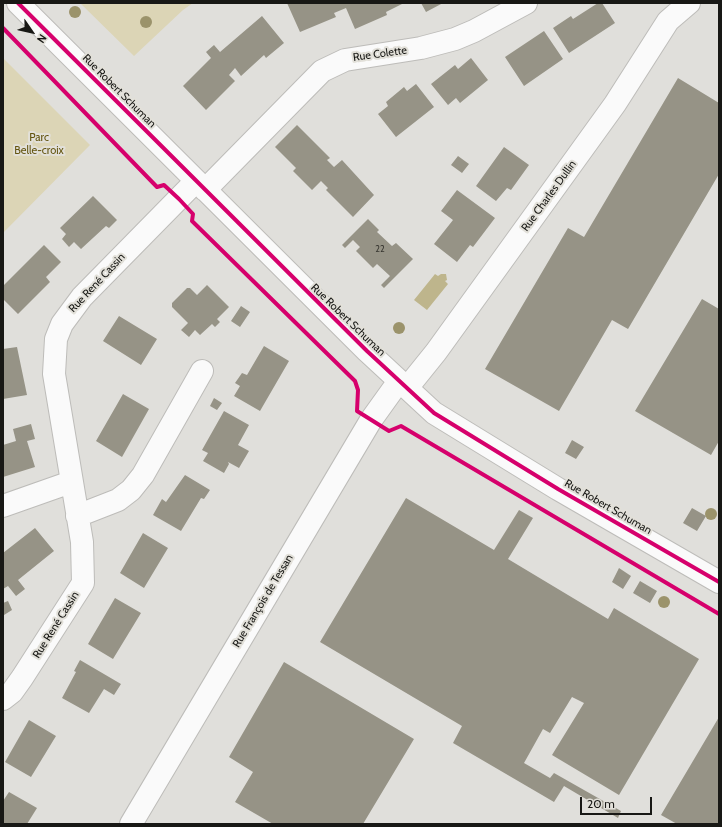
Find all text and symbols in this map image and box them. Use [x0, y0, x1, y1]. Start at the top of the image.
north arrow [12, 12, 52, 52]
text: N [34, 32, 50, 46]
street label: Rue Colette [352, 44, 408, 64]
street label: Rue Robert Schuman [80, 52, 158, 130]
park label: Parc Belle-croix [14, 131, 64, 157]
street label: Rue Charles Dullin [519, 158, 579, 234]
house number: 22 [375, 244, 385, 254]
street label: Rue René Cassin [66, 251, 128, 315]
street label: Rue Robert Schuman [308, 281, 388, 359]
street label: Rue Robert Schuman [562, 477, 654, 537]
street label: Rue François de Tessan [230, 552, 296, 650]
street label: Rue René Cassin [30, 589, 82, 661]
scale bar [582, 789, 654, 815]
text: 20 m [587, 796, 615, 811]

